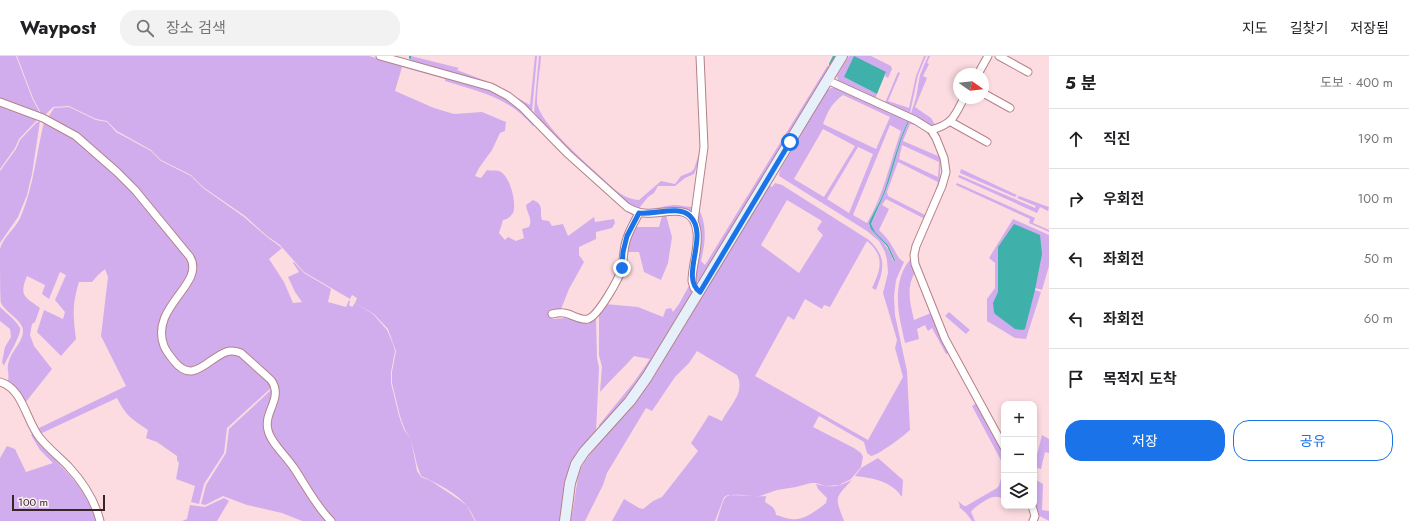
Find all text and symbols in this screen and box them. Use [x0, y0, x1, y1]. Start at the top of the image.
search box [120, 10, 400, 46]
text: Waypost [20, 14, 96, 41]
icon: search [134, 17, 156, 39]
text: 장소 검색 [166, 17, 226, 39]
text: 지도 [1242, 18, 1268, 38]
text: 길찾기 [1290, 18, 1328, 38]
text: 저장됨 [1350, 18, 1389, 38]
north arrow [953, 68, 989, 104]
text: 5 분 [1065, 71, 1097, 95]
text: 도보 · 400 m [1320, 73, 1393, 92]
icon: ahead [1065, 128, 1087, 150]
text: 직진 [1103, 128, 1131, 150]
text: 190 m [1358, 129, 1393, 148]
route start [781, 133, 799, 151]
icon: right [1065, 188, 1087, 210]
text: 우회전 [1103, 188, 1144, 210]
text: 100 m [1358, 189, 1393, 208]
icon: left [1065, 248, 1087, 270]
text: 좌회전 [1103, 248, 1144, 270]
text: 50 m [1364, 249, 1393, 268]
route end [613, 259, 631, 277]
icon: left [1065, 308, 1087, 330]
text: 좌회전 [1103, 308, 1144, 330]
text: 60 m [1364, 309, 1393, 328]
icon: arrive [1065, 368, 1087, 390]
text: 목적지 도착 [1103, 368, 1177, 390]
map controls [1001, 401, 1037, 509]
button: + [1001, 401, 1037, 437]
button: 저장 [1065, 420, 1225, 461]
button: 공유 [1233, 420, 1393, 461]
button: − [1001, 437, 1037, 473]
button: layers [1001, 473, 1037, 509]
scale bar [12, 493, 105, 512]
text: 100 m [18, 494, 48, 510]

